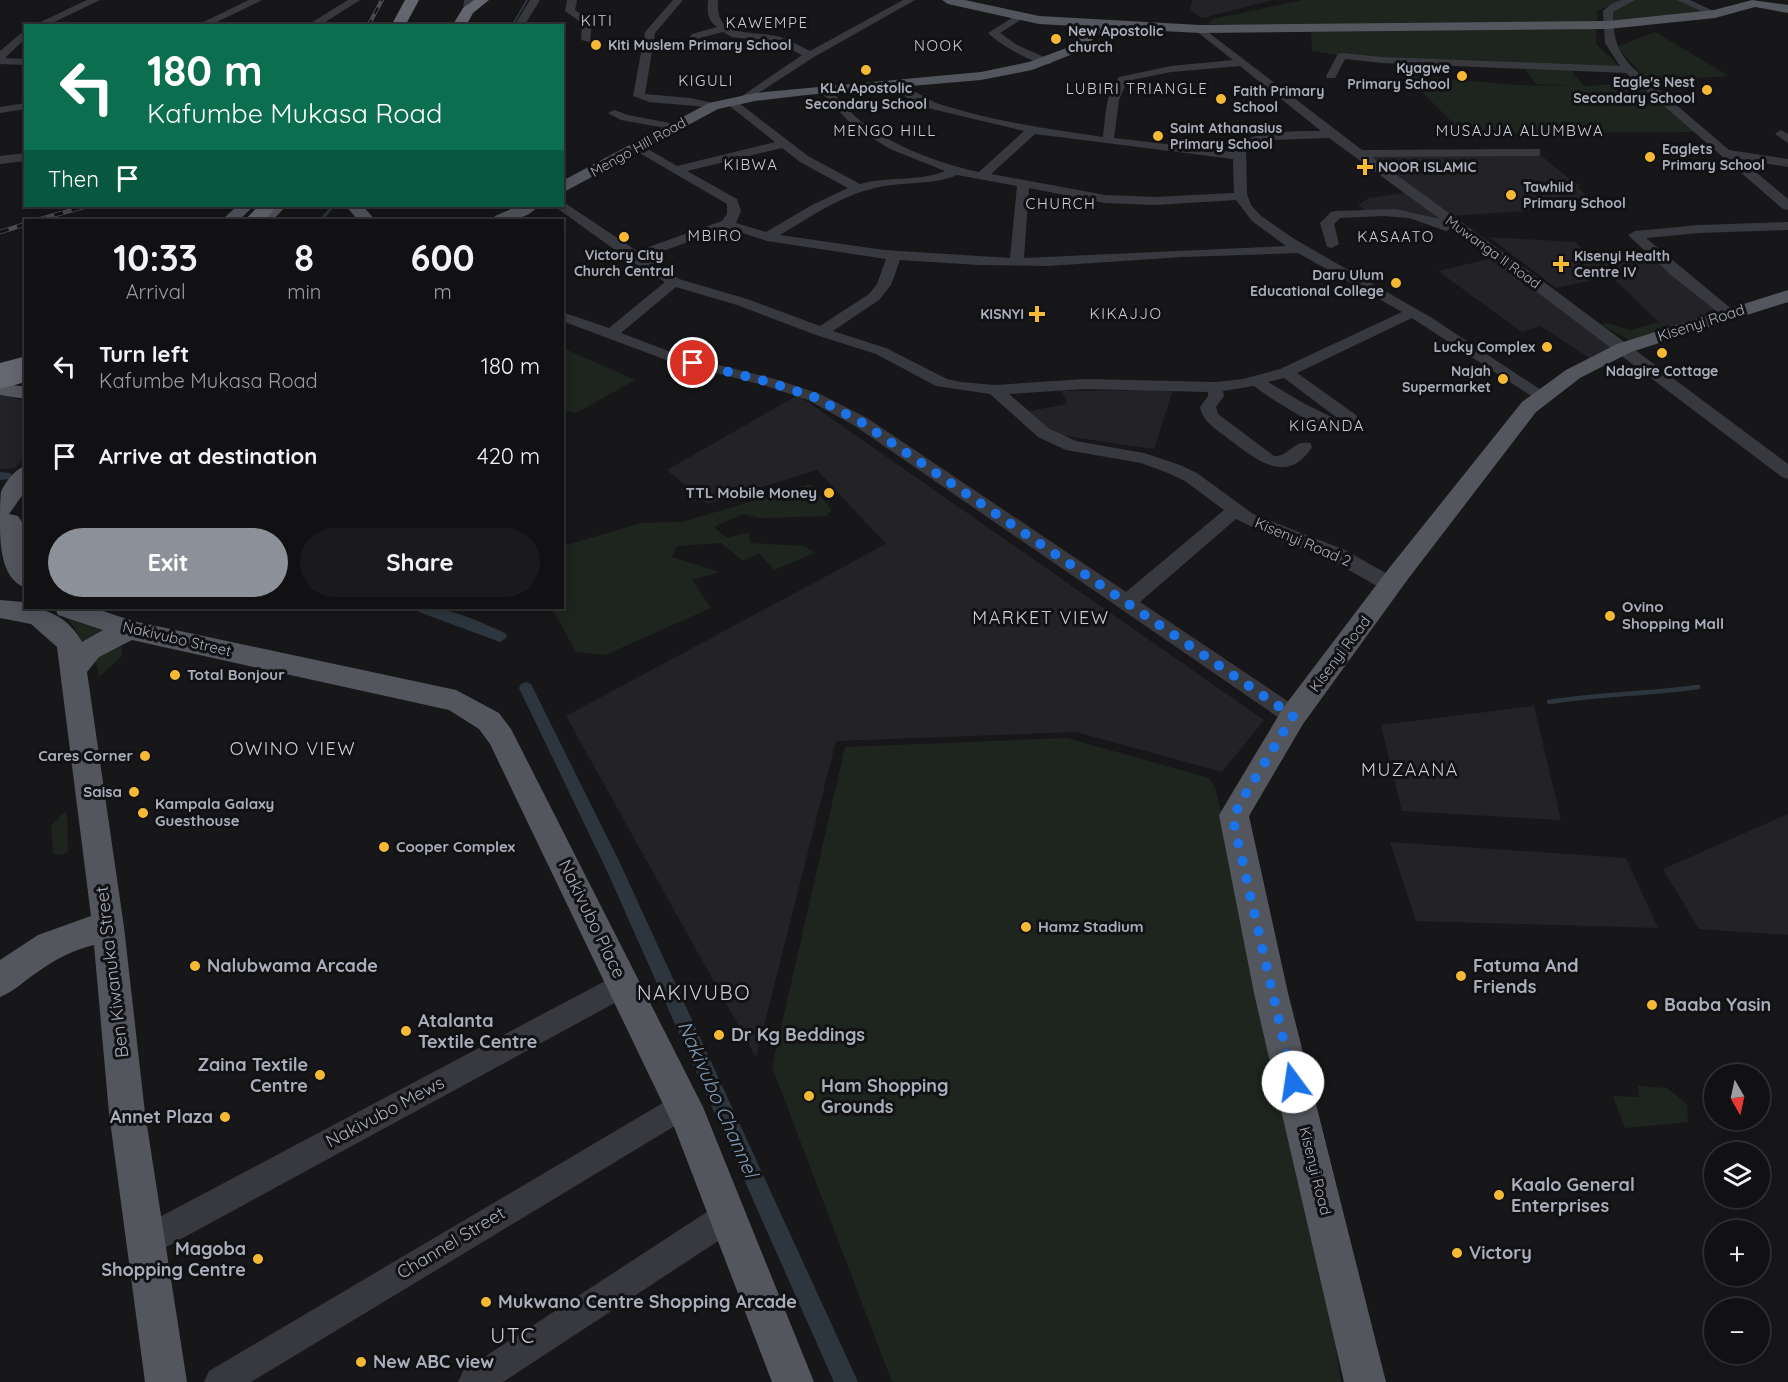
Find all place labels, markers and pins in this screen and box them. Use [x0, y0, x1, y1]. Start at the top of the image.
place label: New Apostolic church [1068, 22, 1163, 56]
marker: New Apostolic church [1049, 32, 1063, 46]
place label: Kiti Muslem Primary School [608, 36, 791, 54]
marker: Kiti Muslem Primary School [589, 38, 603, 52]
place label: Kyagwe Primary School [1347, 59, 1450, 93]
marker: KLA Apostolic Secondary School [859, 63, 873, 77]
marker: Kyagwe Primary School [1455, 69, 1469, 83]
place label: Eagle's Nest Secondary School [1573, 73, 1695, 107]
place label: KLA Apostolic Secondary School [805, 79, 927, 113]
place label: Faith Primary School [1233, 82, 1324, 116]
marker: Eagle's Nest Secondary School [1700, 83, 1714, 97]
marker: Faith Primary School [1214, 92, 1228, 106]
place label: Saint Athanasius Primary School [1170, 119, 1282, 153]
marker: Saint Athanasius Primary School [1151, 129, 1165, 143]
place label: Eaglets Primary School [1662, 140, 1765, 174]
marker: Eaglets Primary School [1643, 150, 1657, 164]
marker: NOOR ISLAMIC [1356, 158, 1374, 176]
place label: NOOR ISLAMIC [1378, 158, 1476, 176]
place label: Tawhiid Primary School [1523, 178, 1626, 212]
marker: Tawhiid Primary School [1504, 188, 1518, 202]
marker: Victory City Church Central [617, 230, 631, 244]
place label: Victory City Church Central [574, 246, 674, 280]
place label: Kisenyi Health Centre IV [1574, 247, 1670, 281]
marker: Kisenyi Health Centre IV [1552, 255, 1570, 273]
place label: Daru Ulum Educational College [1250, 266, 1384, 300]
marker: Daru Ulum Educational College [1389, 276, 1403, 290]
place label: KISNYI [980, 305, 1024, 323]
marker: KISNYI [1028, 305, 1046, 323]
pin [667, 337, 718, 388]
place label: Lucky Complex [1434, 338, 1535, 356]
marker: Lucky Complex [1540, 340, 1554, 354]
marker: Ndagire Cottage [1655, 346, 1669, 360]
place label: Najah Supermarket [1402, 362, 1491, 396]
place label: Ndagire Cottage [1606, 362, 1718, 380]
marker: Najah Supermarket [1496, 372, 1510, 386]
place label: TTL Mobile Money [685, 483, 817, 502]
marker: TTL Mobile Money [822, 486, 836, 500]
place label: Ovino Shopping Mall [1622, 597, 1724, 633]
marker: Ovino Shopping Mall [1603, 609, 1617, 623]
place label: Total Bonjour [187, 665, 285, 684]
marker: Total Bonjour [168, 668, 182, 682]
place label: Cares Corner [38, 746, 133, 765]
marker: Cares Corner [138, 749, 152, 763]
place label: Saisa [83, 782, 122, 801]
marker: Saisa [127, 785, 141, 799]
place label: Kampala Galaxy Guesthouse [155, 794, 274, 830]
marker: Kampala Galaxy Guesthouse [136, 806, 150, 820]
place label: Cooper Complex [396, 837, 516, 856]
marker: Cooper Complex [377, 840, 391, 854]
place label: Hamz Stadium [1038, 917, 1144, 936]
marker: Hamz Stadium [1019, 920, 1033, 934]
place label: Nalubwama Arcade [207, 954, 378, 977]
place label: Fatuma And Friends [1473, 954, 1578, 998]
marker: Nalubwama Arcade [188, 959, 202, 973]
marker: Fatuma And Friends [1454, 969, 1468, 983]
place label: Baaba Yasin [1664, 993, 1771, 1016]
marker: Baaba Yasin [1645, 998, 1659, 1012]
place label: Atalanta Textile Centre [418, 1009, 537, 1053]
place label: Dr Kg Beddings [731, 1023, 865, 1046]
marker: Atalanta Textile Centre [399, 1024, 413, 1038]
marker: Dr Kg Beddings [712, 1028, 726, 1042]
place label: Zaina Textile Centre [197, 1053, 308, 1097]
marker: Zaina Textile Centre [313, 1068, 327, 1082]
place label: Ham Shopping Grounds [821, 1074, 948, 1118]
marker: Ham Shopping Grounds [802, 1089, 816, 1103]
place label: Annet Plaza [110, 1105, 213, 1128]
marker: Annet Plaza [218, 1110, 232, 1124]
place label: Kaalo General Enterprises [1511, 1173, 1635, 1217]
marker: Kaalo General Enterprises [1492, 1188, 1506, 1202]
place label: Magoba Shopping Centre [101, 1237, 246, 1281]
place label: Victory [1469, 1241, 1532, 1264]
marker: Victory [1450, 1246, 1464, 1260]
marker: Magoba Shopping Centre [251, 1252, 265, 1266]
place label: Mukwano Centre Shopping Arcade [498, 1290, 797, 1313]
marker: Mukwano Centre Shopping Arcade [479, 1295, 493, 1309]
place label: New ABC view [373, 1350, 494, 1373]
marker: New ABC view [354, 1355, 368, 1369]

